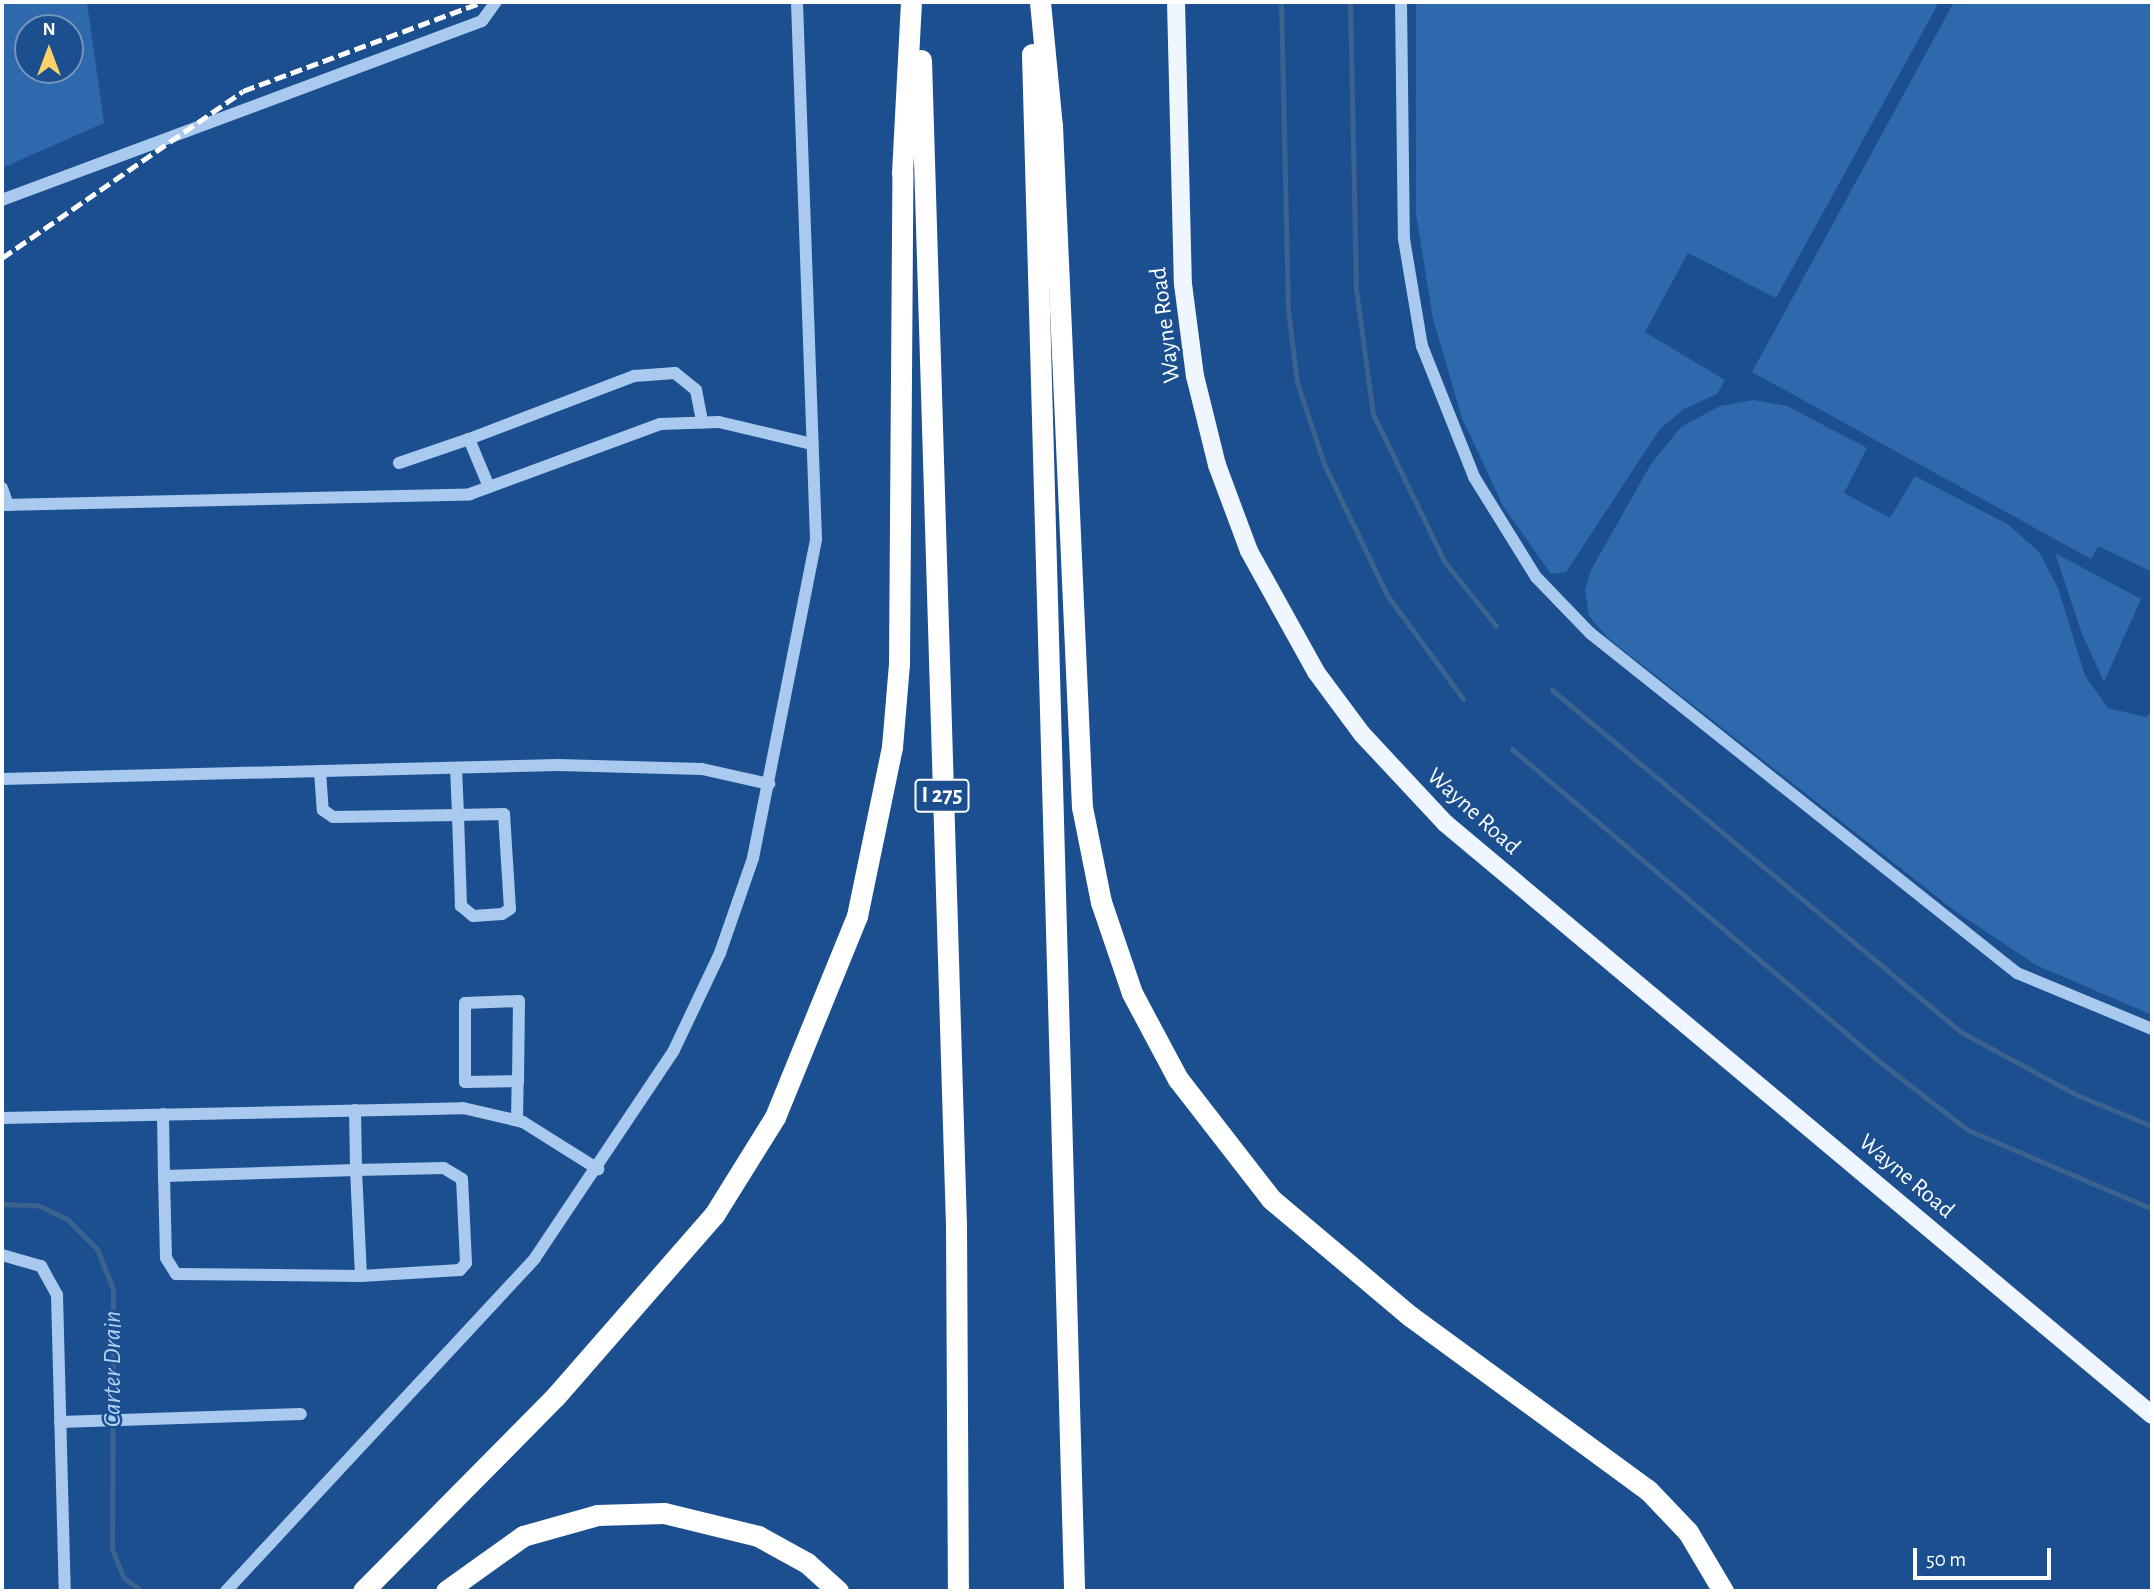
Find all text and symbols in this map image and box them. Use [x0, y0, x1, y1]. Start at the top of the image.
north arrow [14, 14, 84, 84]
text: N [42, 20, 56, 39]
street label: Wayne Road [1145, 266, 1187, 384]
street label: Wayne Road [1420, 762, 1526, 862]
road number: I 275 [914, 776, 970, 816]
street label: Wayne Road [1852, 1129, 1960, 1225]
water label: Carter Drain [97, 1311, 129, 1427]
scale bar [1916, 1534, 2054, 1578]
text: 50 m [1926, 1549, 1966, 1570]

